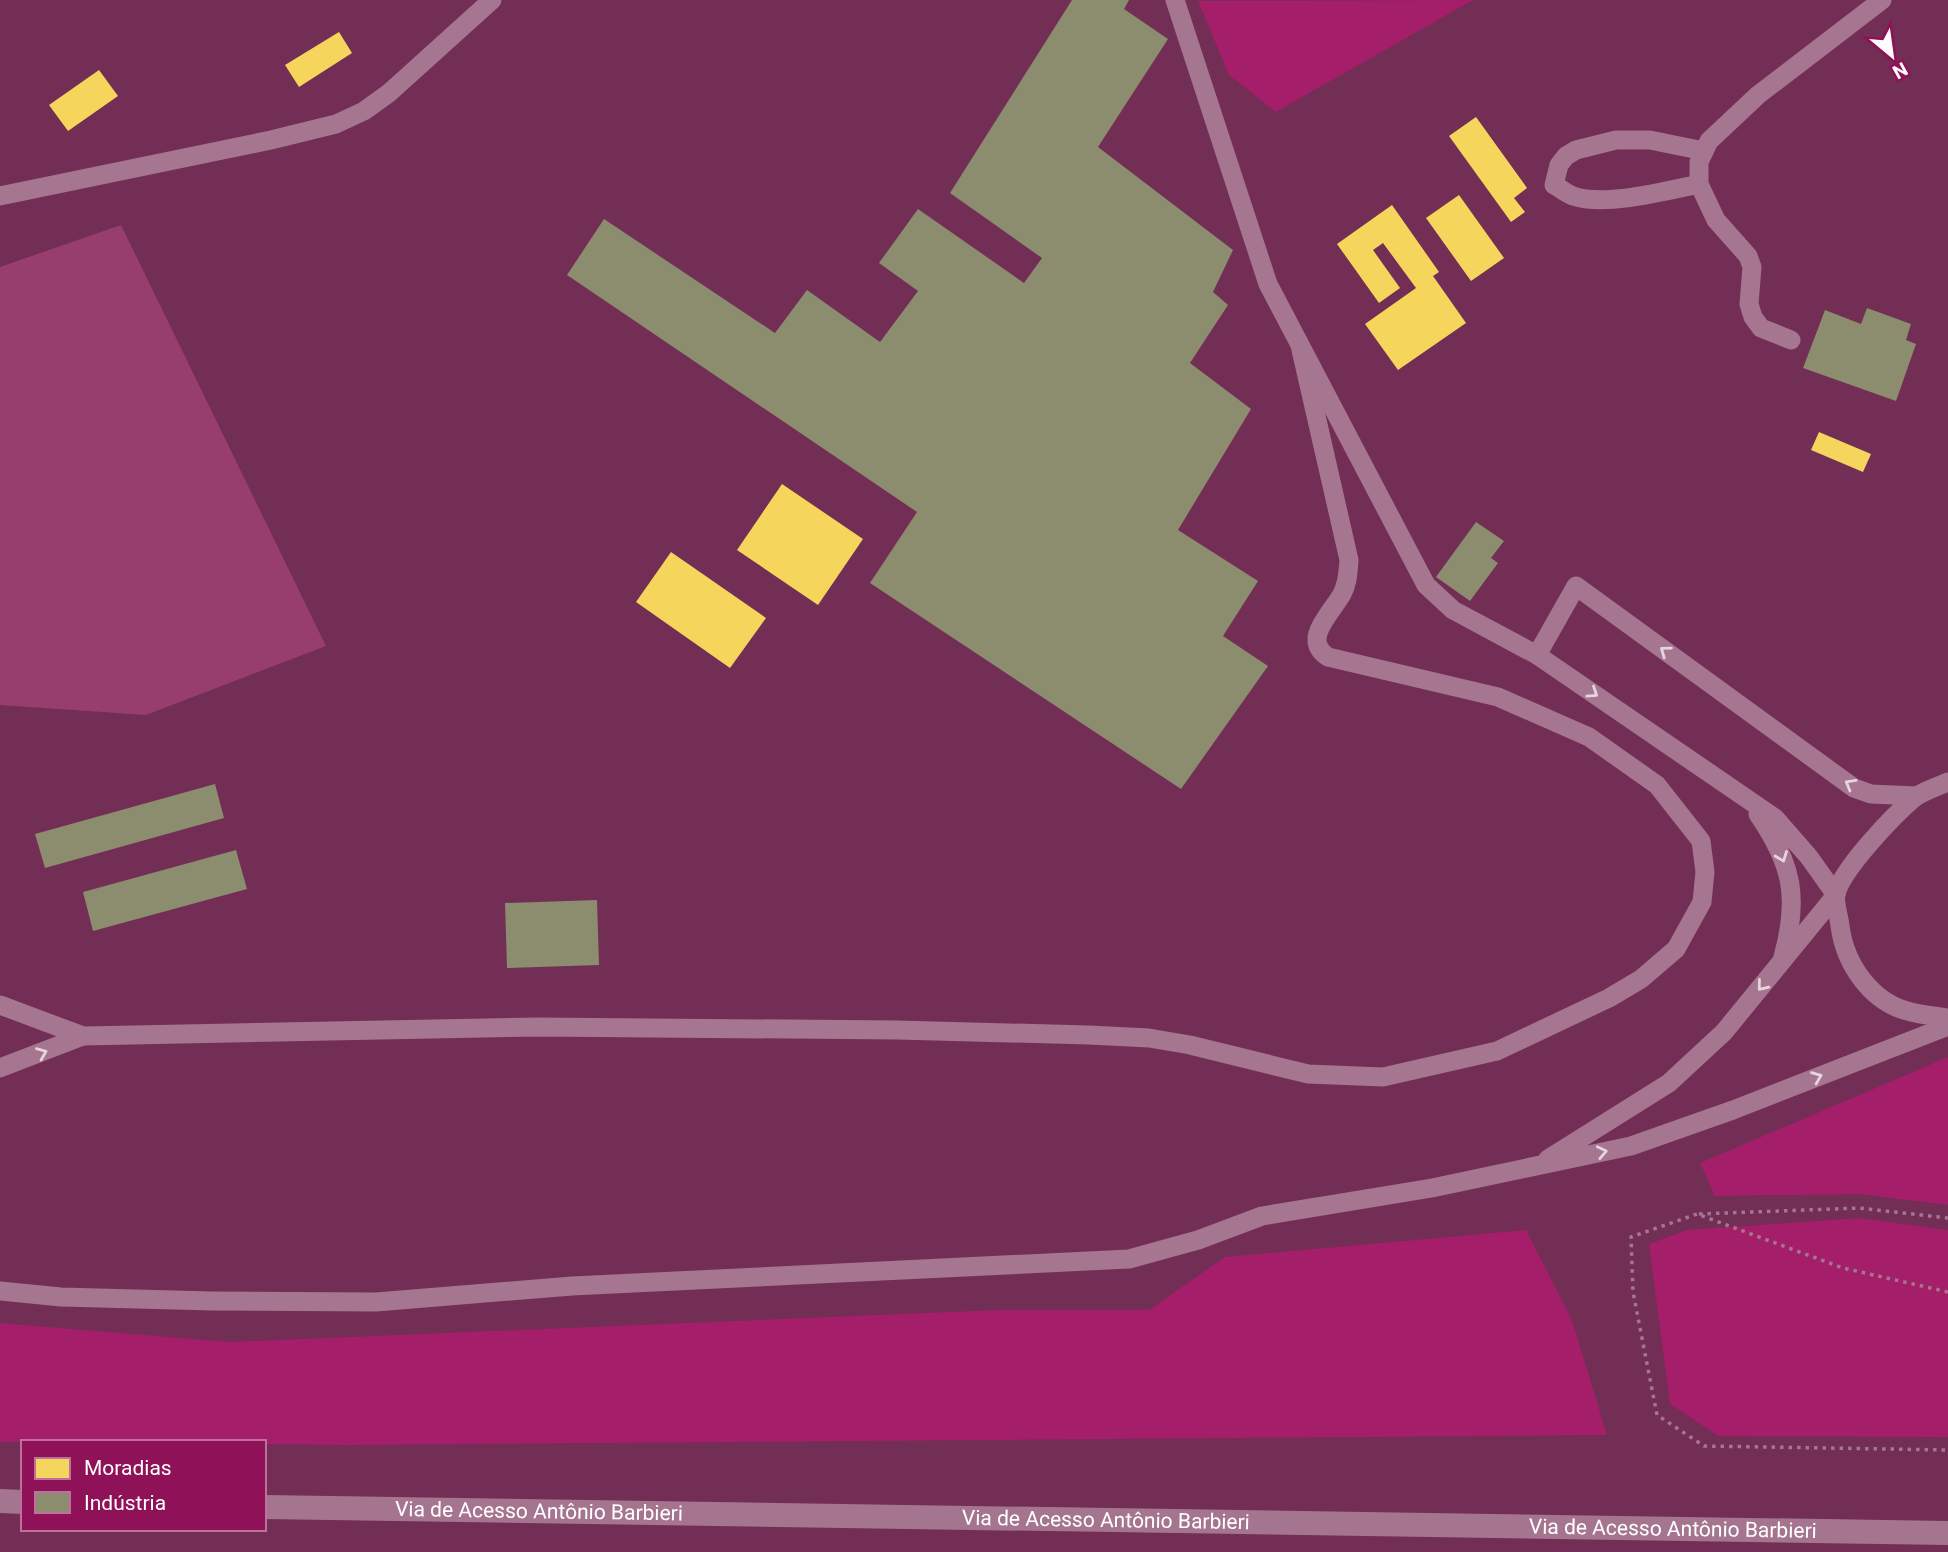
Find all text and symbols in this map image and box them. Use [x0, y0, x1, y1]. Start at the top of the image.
north arrow [1857, 21, 1927, 91]
text: N [1889, 57, 1911, 84]
one-way arrow [1661, 647, 1673, 659]
one-way arrow [1585, 685, 1598, 697]
one-way arrow [1844, 779, 1857, 792]
one-way arrow [1774, 851, 1788, 863]
one-way arrow [1758, 977, 1770, 990]
one-way arrow [35, 1047, 47, 1061]
one-way arrow [1810, 1071, 1822, 1085]
one-way arrow [1596, 1146, 1608, 1160]
legend [21, 1440, 266, 1531]
text: Moradias [84, 1456, 172, 1480]
text: Indústria [84, 1491, 166, 1515]
street label: Via de Acesso Antônio Barbieri [395, 1497, 683, 1525]
street label: Via de Acesso Antônio Barbieri [962, 1506, 1250, 1534]
street label: Via de Acesso Antônio Barbieri [1529, 1515, 1817, 1543]

